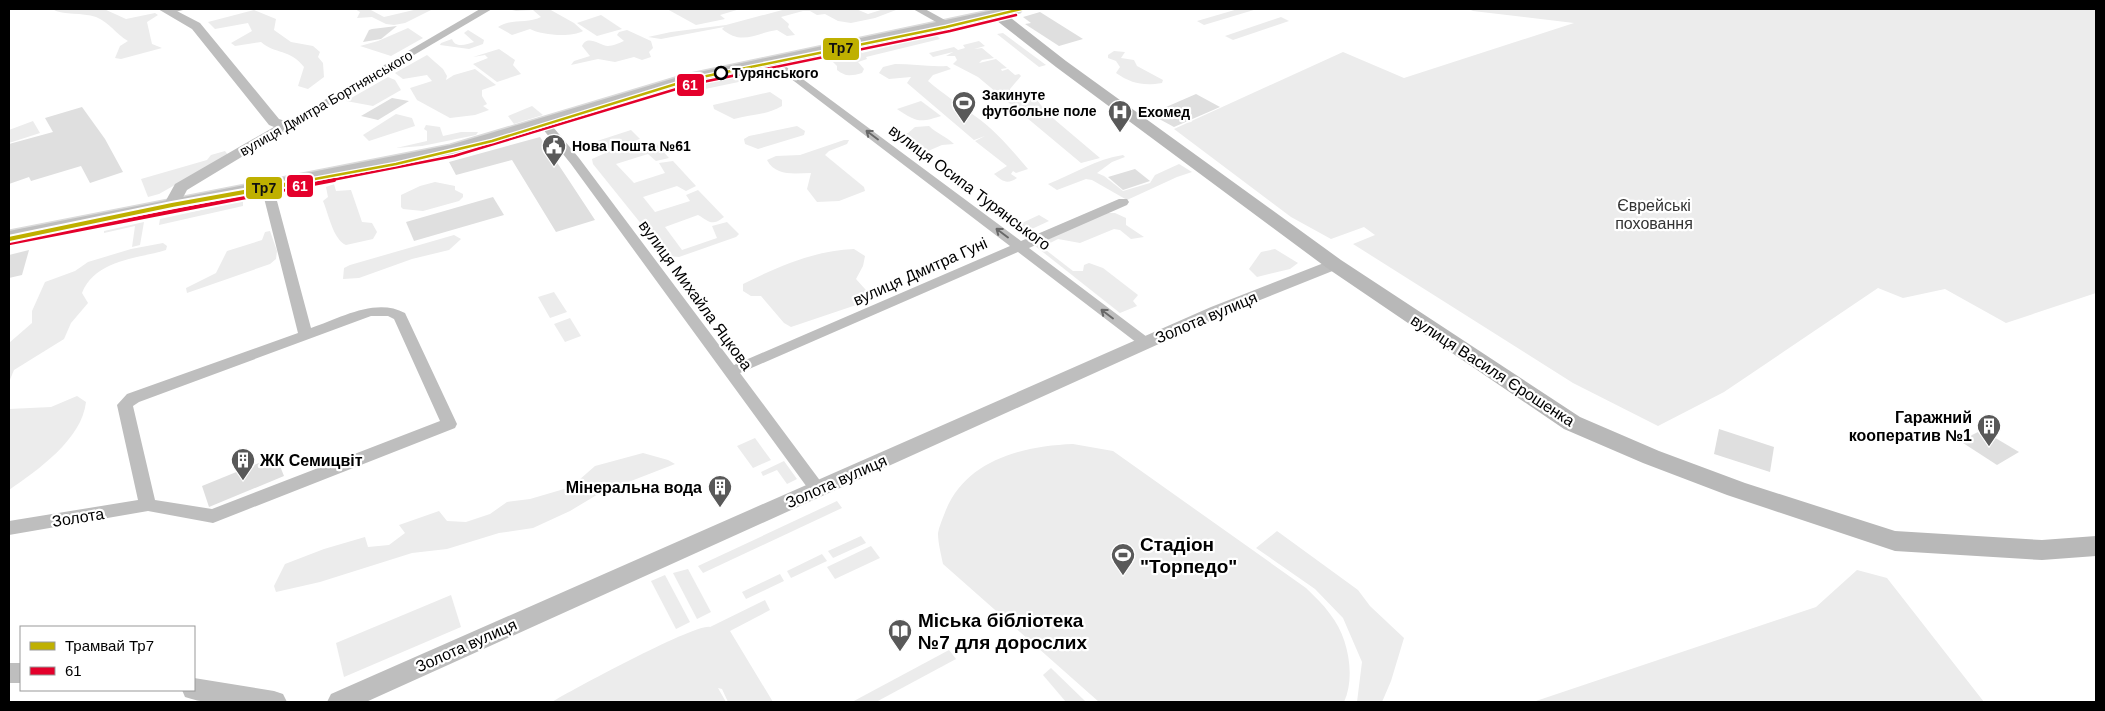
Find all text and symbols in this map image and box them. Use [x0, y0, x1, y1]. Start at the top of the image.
line badge: Тр7 [822, 37, 860, 61]
text: Тр7 [829, 40, 853, 56]
street label: вулиця Дмитра Бортнянського [237, 47, 415, 159]
place label: Турянського [732, 65, 819, 81]
marker: Турянського [714, 66, 728, 80]
line badge: 61 [676, 73, 705, 97]
text: 61 [682, 77, 698, 93]
place label: Закинуте футбольне поле [982, 87, 1097, 119]
sports icon: Закинуте футбольне поле [951, 90, 977, 124]
hospital icon: Ехомед [1107, 99, 1133, 133]
place label: Ехомед [1138, 104, 1190, 120]
street label: вулиця Осипа Турянського [886, 121, 1054, 254]
one-way arrow [865, 130, 879, 140]
public building icon: Нова Пошта №61 [541, 133, 567, 167]
place label: Нова Пошта №61 [572, 138, 691, 154]
line badge: 61 [286, 174, 314, 198]
line badge: Тр7 [245, 176, 283, 200]
text: 61 [292, 178, 308, 194]
text: Тр7 [252, 180, 276, 196]
park label: Єврейські поховання [1615, 197, 1693, 232]
street label: вулиця Михайла Яцкова [636, 217, 756, 374]
one-way arrow [996, 227, 1009, 238]
street label: вулиця Дмитра Гуні [851, 234, 990, 309]
street label: Золота вулиця [1153, 288, 1260, 347]
one-way arrow [1101, 308, 1114, 319]
street label: вулиця Василя Єрошенка [1408, 311, 1578, 430]
place label: Гаражний кооператив №1 [1849, 409, 1972, 444]
building icon: Гаражний кооператив №1 [1976, 413, 2002, 447]
building icon: ЖК Семицвіт [230, 447, 256, 481]
place label: ЖК Семицвіт [259, 452, 363, 469]
street label: Золота вулиця [783, 452, 889, 511]
building icon: Мінеральна вода [707, 474, 733, 508]
place label: Мінеральна вода [566, 479, 702, 496]
street label: Золота [51, 505, 105, 530]
place label: Стадіон "Торпедо" [1140, 534, 1237, 577]
sports icon: Стадіон "Торпедо" [1110, 542, 1136, 576]
place label: Міська бібліотека №7 для дорослих [918, 610, 1087, 653]
street label: Золота вулиця [413, 616, 519, 675]
library icon: Міська бібліотека №7 для дорослих [887, 618, 913, 652]
legend [20, 626, 195, 691]
text: Трамвай Тр7 [65, 637, 154, 654]
text: 61 [65, 662, 82, 679]

